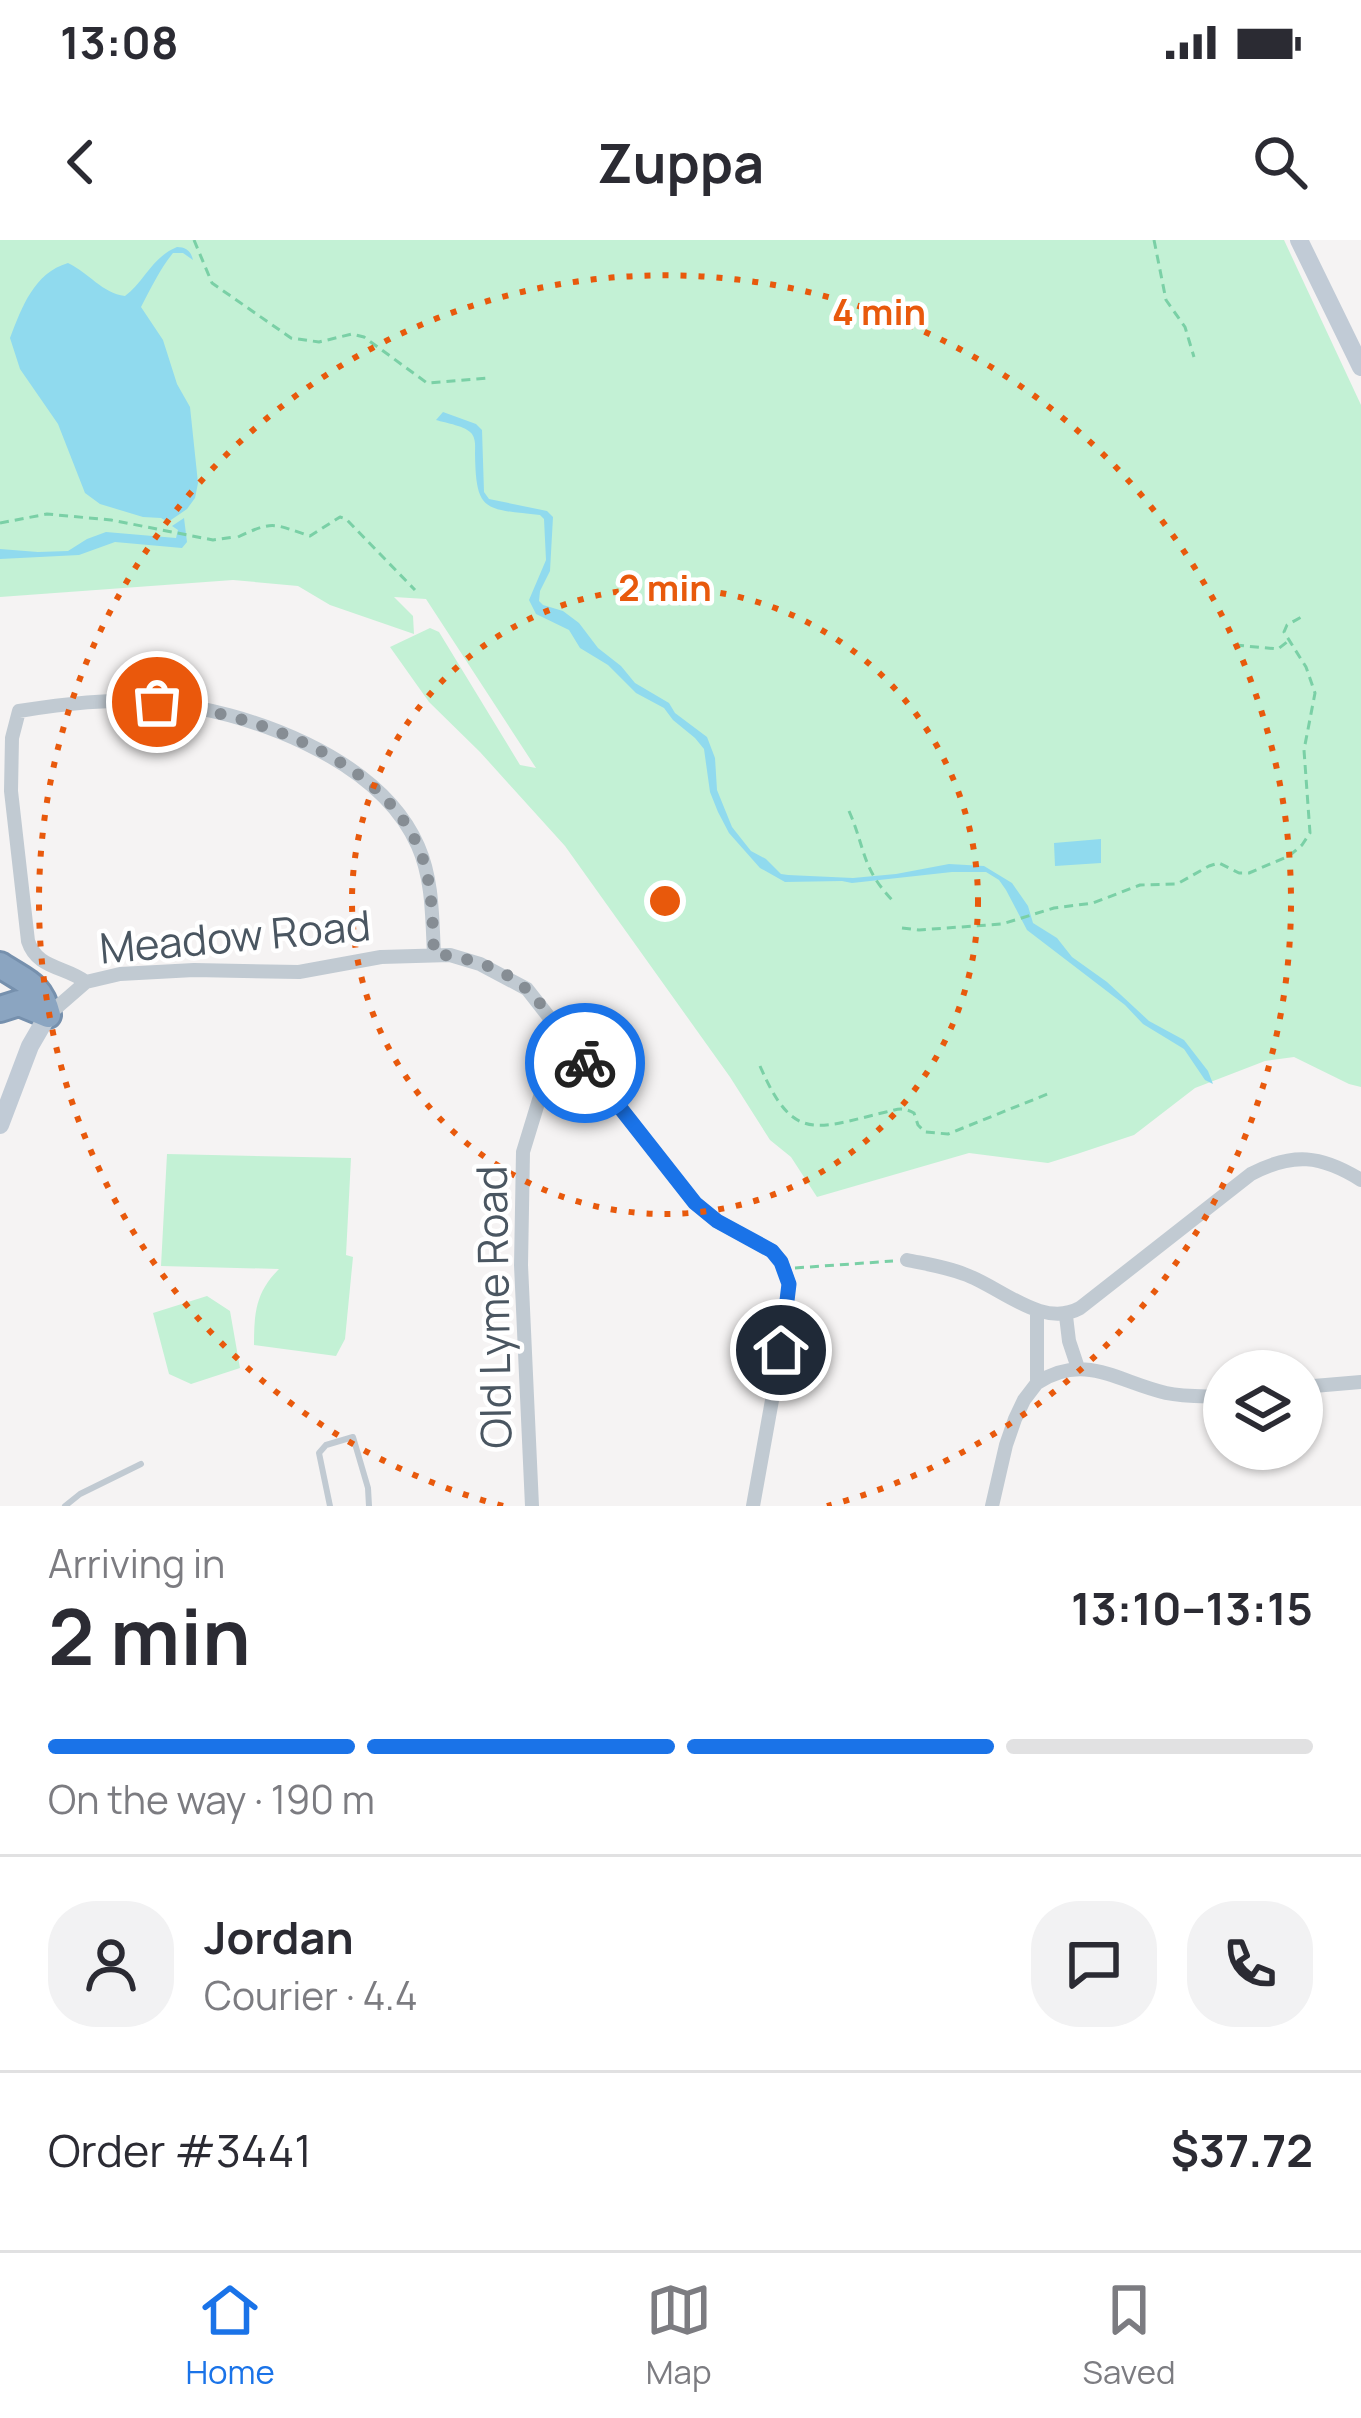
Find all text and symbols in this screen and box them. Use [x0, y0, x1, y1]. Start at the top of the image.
text: 13:08 [60, 11, 178, 73]
text: Zuppa [597, 125, 764, 199]
icon: back [48, 129, 114, 195]
icon: search [1247, 129, 1313, 195]
text: 4 min [832, 287, 926, 336]
text: 2 min [618, 563, 712, 612]
pin [106, 651, 208, 753]
icon: bag [124, 669, 190, 735]
centre of rings [644, 880, 686, 922]
street label: Meadow Road [97, 895, 373, 977]
courier [525, 1003, 645, 1123]
icon: bike [552, 1030, 618, 1096]
street label: Old Lyme Road [462, 1165, 524, 1449]
pin [730, 1299, 832, 1401]
icon: home [748, 1317, 814, 1383]
map controls [1203, 1350, 1323, 1470]
button: layers [1203, 1350, 1323, 1470]
text: Arriving in [48, 1536, 225, 1590]
text: 13:10–13:15 [1071, 1577, 1313, 1639]
text: 2 min [48, 1582, 251, 1688]
text: On the way · 190 m [48, 1772, 375, 1826]
button: person [48, 1901, 174, 2027]
button: chat [1031, 1901, 1157, 2027]
button: phone [1187, 1901, 1313, 2027]
text: Jordan [204, 1906, 354, 1968]
text: Courier · 4.4 [204, 1968, 418, 2022]
text: Order #3441 [48, 2119, 312, 2181]
text: $37.72 [1171, 2119, 1313, 2181]
tab: Home [185, 2277, 275, 2394]
tab: Map [646, 2277, 712, 2394]
tab: Saved [1083, 2277, 1176, 2394]

